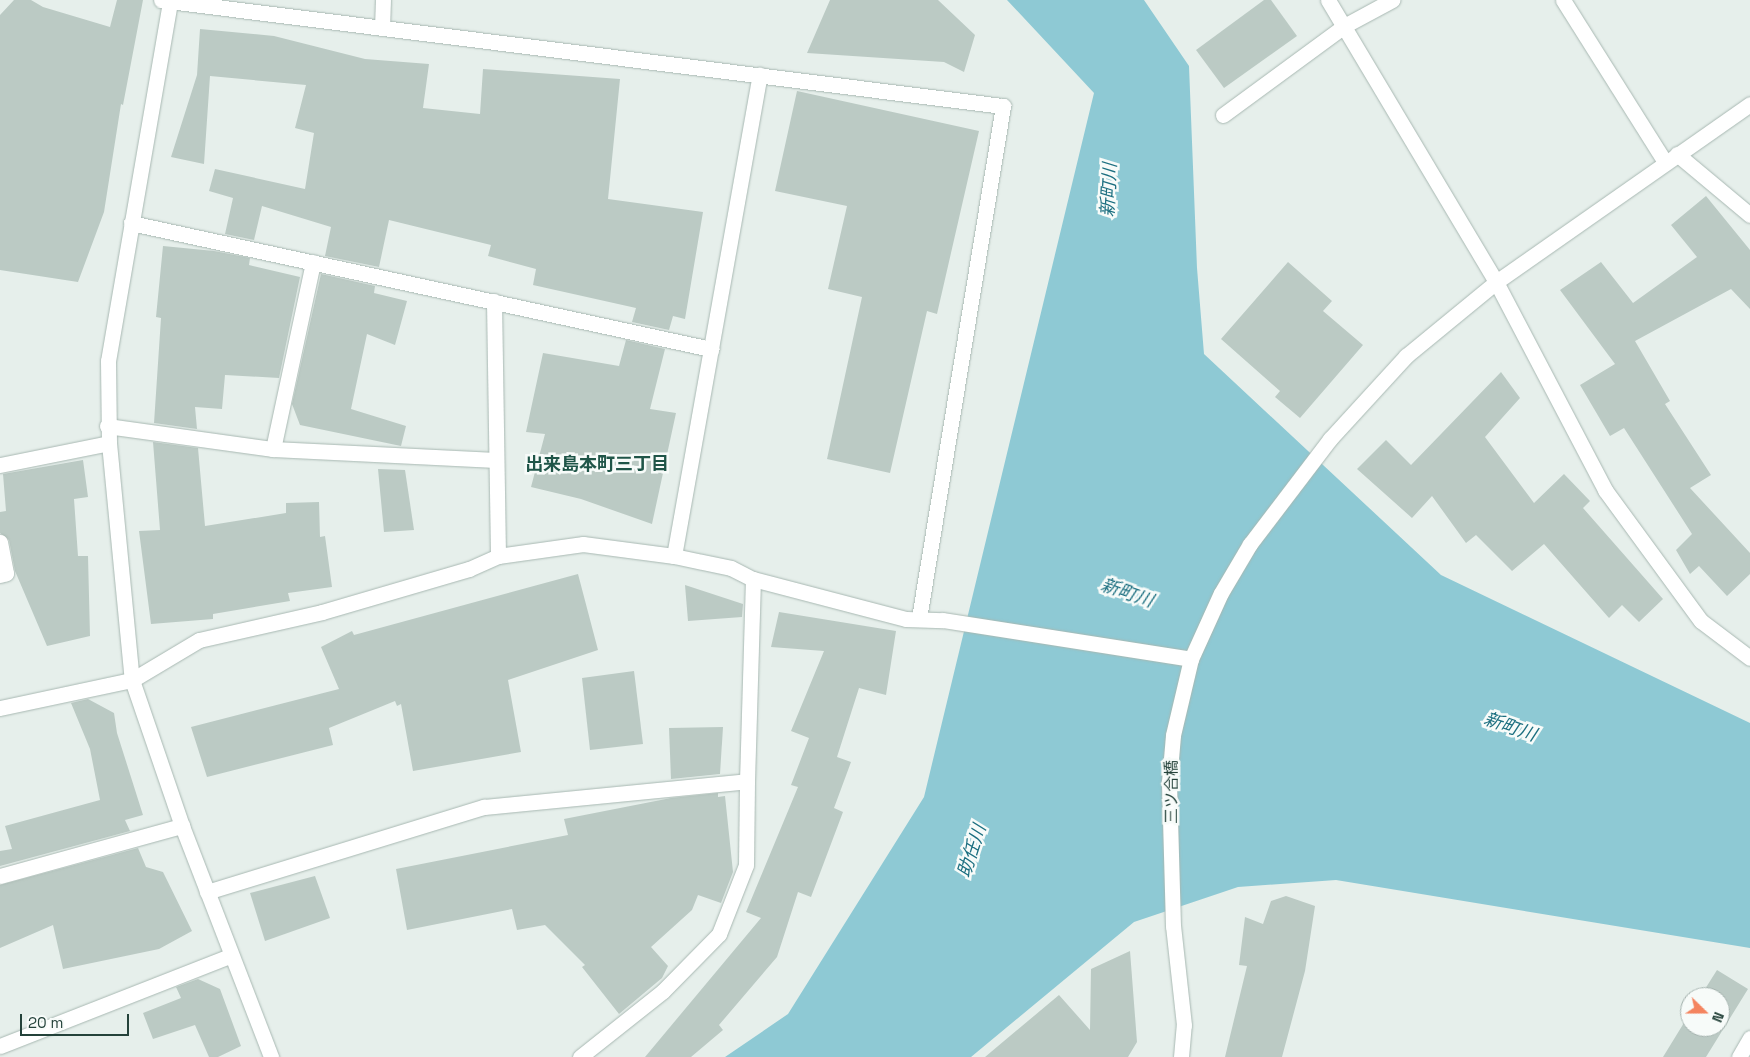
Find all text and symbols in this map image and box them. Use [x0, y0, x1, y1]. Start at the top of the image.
water label: 新町川 [1097, 162, 1121, 218]
district label: 出来島本町三丁目 [525, 453, 669, 475]
water label: 新町川 [1098, 574, 1156, 612]
water label: 新町川 [1481, 708, 1539, 746]
street label: 三ツ合橋 [1162, 760, 1182, 824]
water label: 助任川 [953, 822, 991, 880]
north arrow [1680, 987, 1730, 1037]
scale bar [22, 1004, 131, 1036]
text: N [1708, 1010, 1728, 1025]
text: 20 m [28, 1013, 63, 1032]

